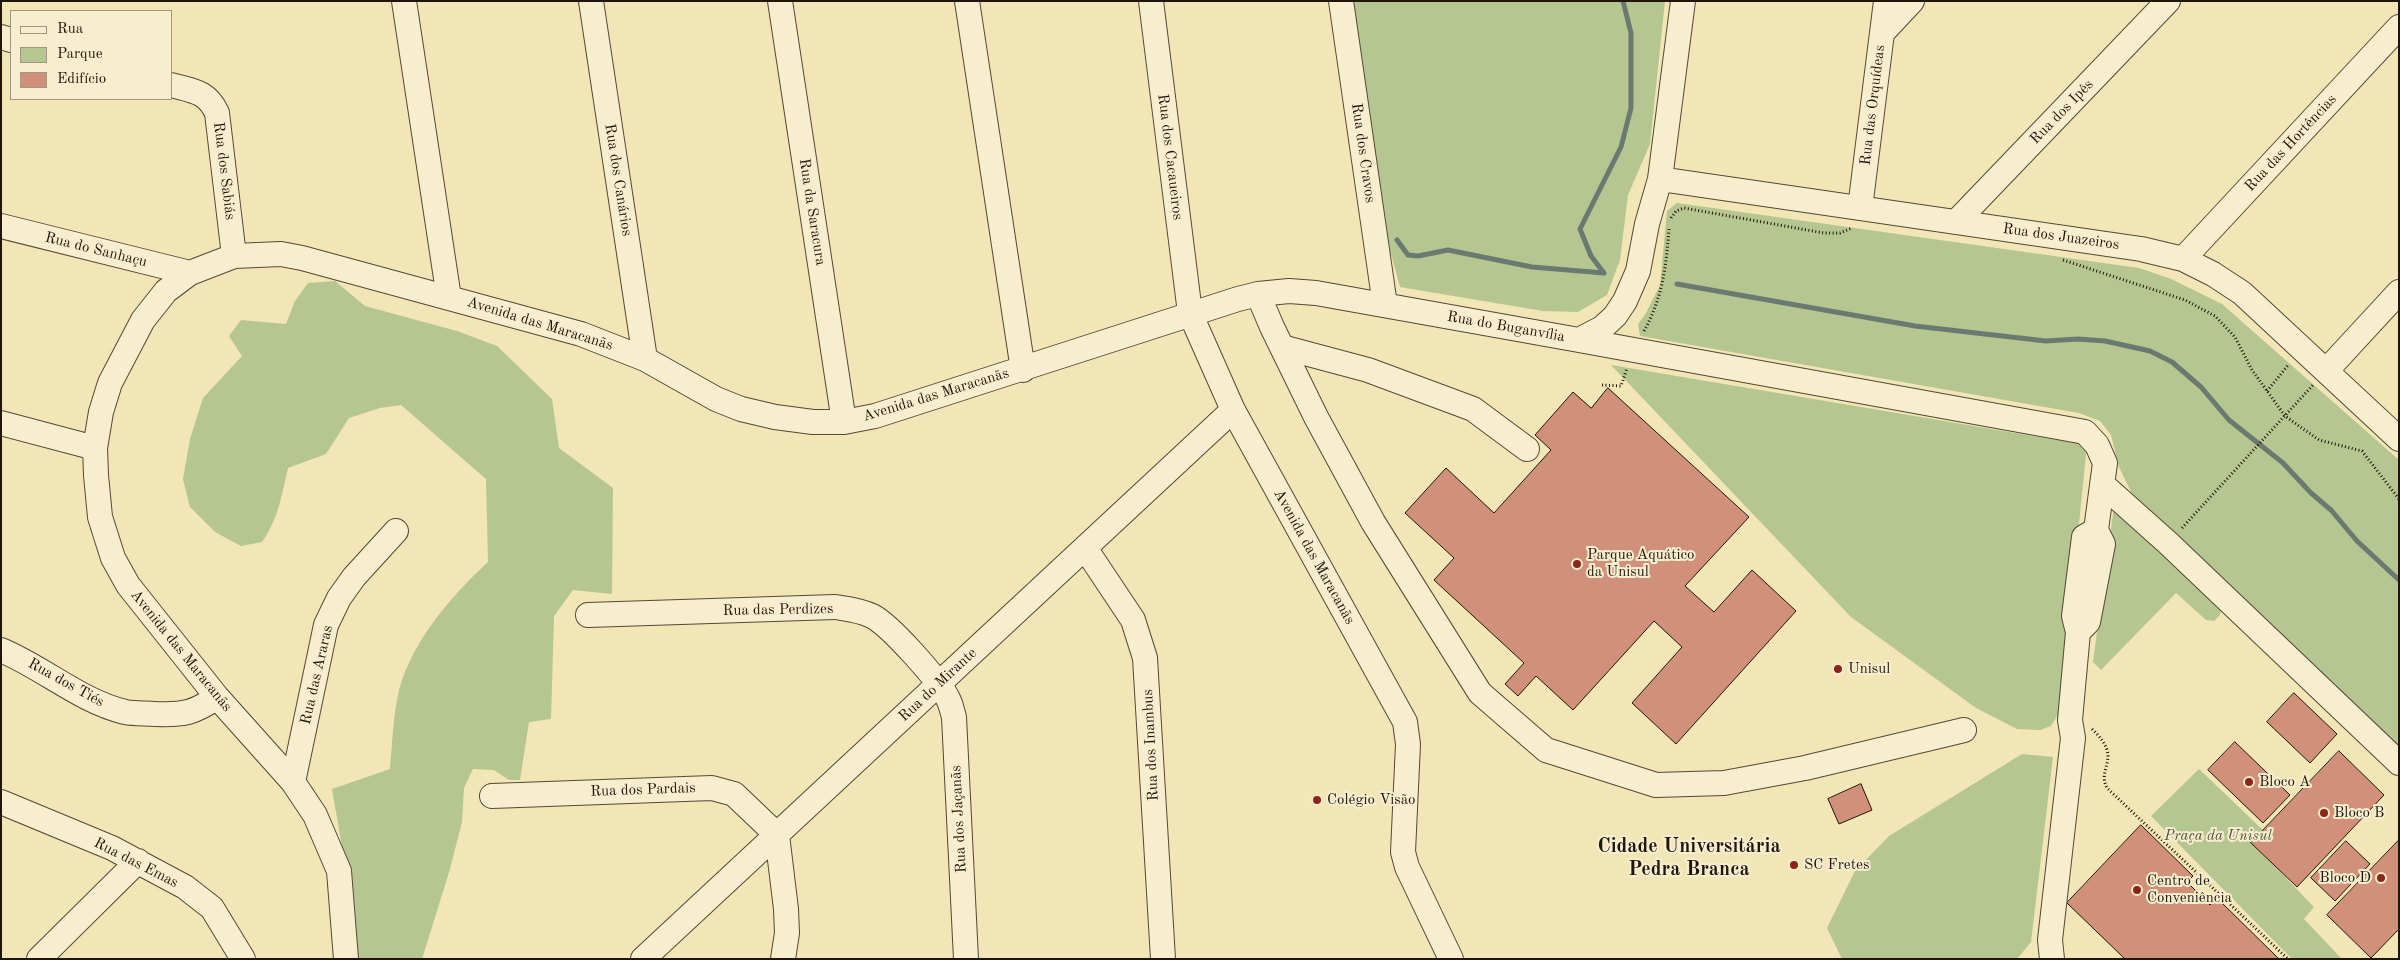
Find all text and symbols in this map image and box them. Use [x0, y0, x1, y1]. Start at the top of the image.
legend [10, 10, 172, 100]
text: Rua [57, 22, 83, 37]
street label: Rua das Orquídeas [1857, 44, 1889, 166]
text: Parque [57, 47, 103, 62]
text: Edifício [57, 72, 106, 87]
street label: Rua dos Ipês [2027, 76, 2097, 148]
street label: Rua das Hortências [2241, 91, 2341, 195]
street label: Rua dos Cacaueiros [1153, 93, 1187, 221]
street label: Rua dos Cravos [1347, 102, 1379, 204]
street label: Rua dos Sabiás [209, 121, 239, 221]
street label: Rua dos Canários [600, 123, 636, 237]
street label: Rua da Saracura [795, 157, 829, 267]
street label: Rua dos Juazeiros [2002, 220, 2120, 254]
street label: Rua do Sanhaçu [43, 229, 149, 271]
street label: Avenida das Maracanãs [465, 293, 615, 355]
street label: Rua do Buganvília [1446, 308, 1566, 346]
street label: Avenida das Maracanãs [861, 364, 1011, 426]
street label: Avenida das Maracanãs [1269, 486, 1359, 628]
place label: Parque Aquático da Unisul [1587, 546, 1694, 581]
marker: Parque Aquático da Unisul [1571, 558, 1583, 570]
street label: Avenida das Maracanãs [126, 586, 236, 716]
street label: Rua das Perdizes [723, 600, 833, 620]
street label: Rua das Araras [297, 624, 337, 726]
street label: Rua do Mirante [895, 644, 981, 726]
street label: Rua dos Tiés [25, 655, 107, 711]
place label: Unisul [1848, 660, 1890, 678]
marker: Unisul [1832, 663, 1844, 675]
street label: Rua dos Inambus [1139, 689, 1163, 801]
street label: Rua dos Jaçanãs [947, 765, 971, 873]
place label: Bloco A [2259, 773, 2310, 791]
marker: Bloco A [2243, 776, 2255, 788]
street label: Rua dos Pardais [590, 779, 696, 801]
place label: Colégio Visão [1327, 791, 1416, 809]
marker: Colégio Visão [1311, 794, 1323, 806]
place label: Bloco B [2334, 804, 2384, 822]
marker: Bloco B [2318, 807, 2330, 819]
park label: Praça da Unisul [2164, 827, 2272, 845]
street label: Rua das Emas [91, 834, 181, 892]
district label: Cidade Universitária Pedra Branca [1597, 835, 1781, 882]
place label: SC Fretes [1804, 856, 1869, 874]
marker: SC Fretes [1788, 859, 1800, 871]
place label: Bloco D [2319, 869, 2371, 887]
place label: Centro de Conveniência [2147, 872, 2232, 907]
marker: Bloco D [2375, 872, 2387, 884]
marker: Centro de Conveniência [2131, 884, 2143, 896]

